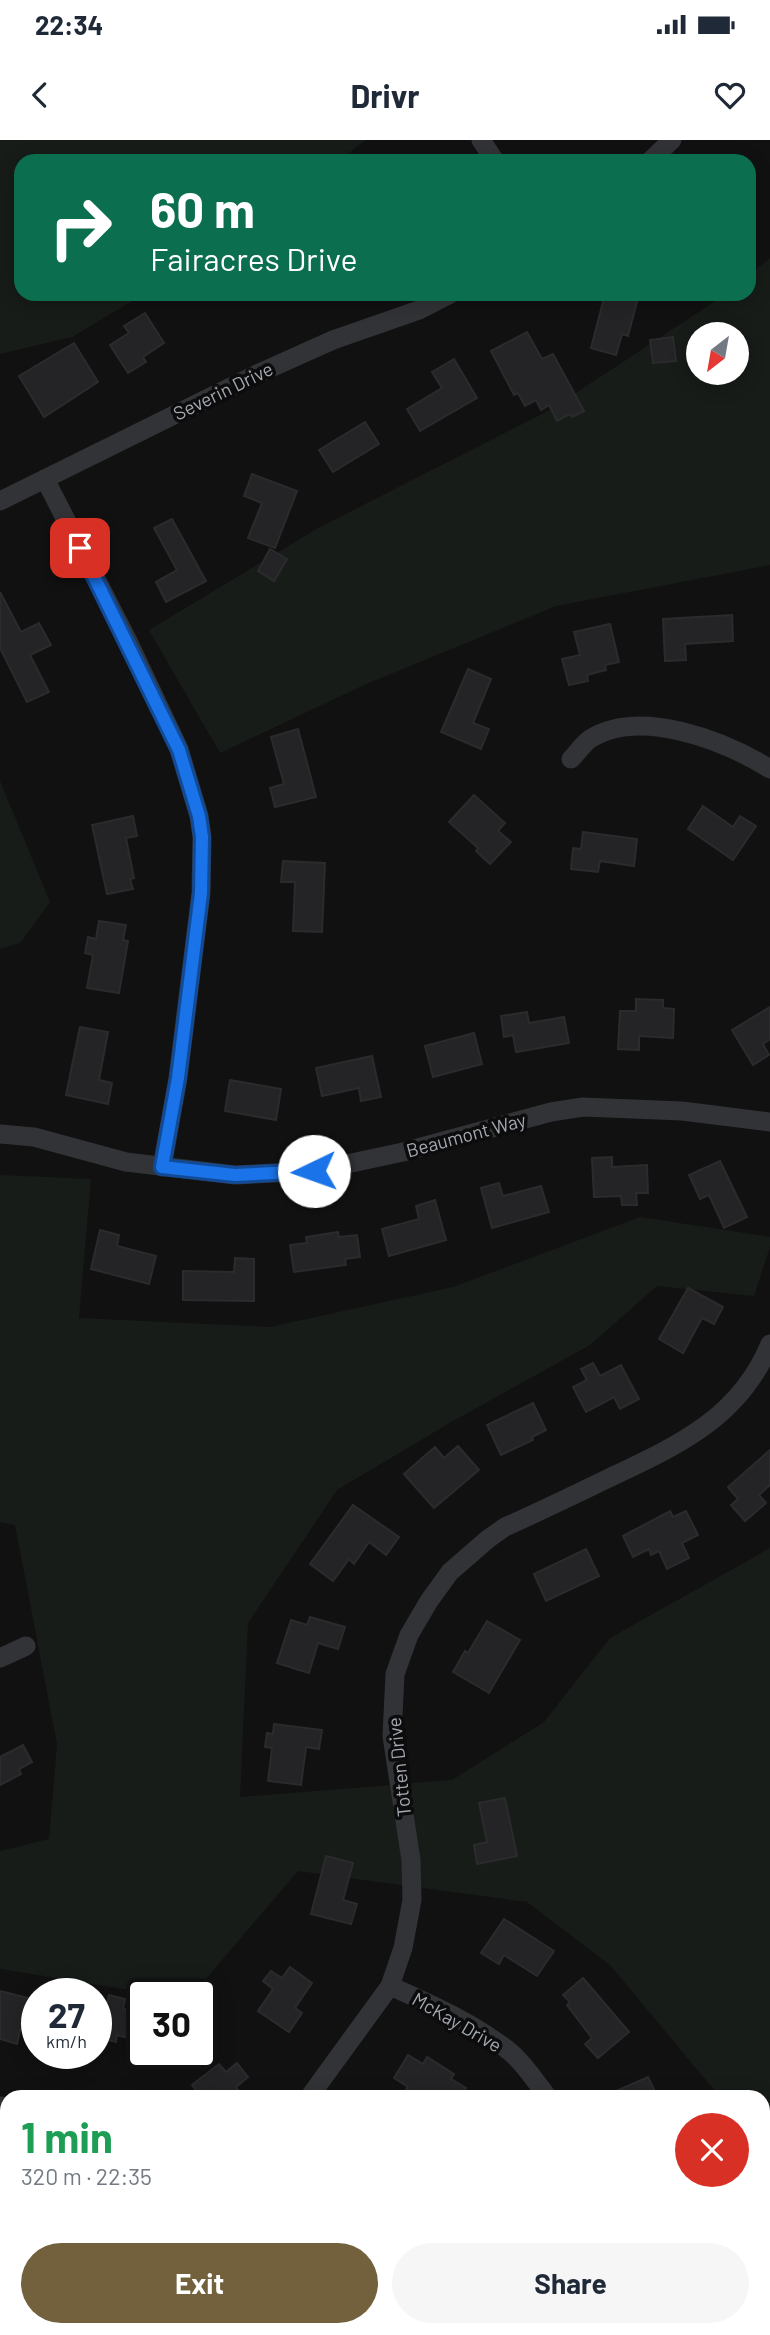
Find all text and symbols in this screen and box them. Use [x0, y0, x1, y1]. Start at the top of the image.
text: 22:34 [35, 9, 103, 40]
icon: back [21, 76, 59, 114]
text: Drivr [350, 76, 420, 114]
icon: heart [711, 76, 749, 114]
text: 60 m [150, 179, 255, 238]
icon: right [35, 182, 126, 273]
text: Fairacres Drive [150, 239, 358, 277]
north arrow [686, 322, 749, 385]
map controls [686, 322, 749, 385]
street label: Severin Drive [169, 357, 276, 425]
pin [50, 518, 110, 578]
icon: arrive [61, 529, 99, 567]
street label: Beaumont Way [404, 1107, 528, 1162]
position arrow [277, 1134, 351, 1208]
street label: Totten Drive [382, 1716, 415, 1818]
speed limit sign: 30 [126, 1978, 217, 2069]
street label: McKay Drive [408, 1987, 506, 2056]
text: 27 [48, 1993, 85, 2035]
text: km/h [46, 2030, 87, 2052]
text: 1 min [21, 2111, 113, 2161]
button: close [675, 2113, 749, 2187]
text: 320 m · 22:35 [21, 2162, 152, 2190]
button: Exit [21, 2243, 378, 2323]
button: Share [392, 2243, 749, 2323]

